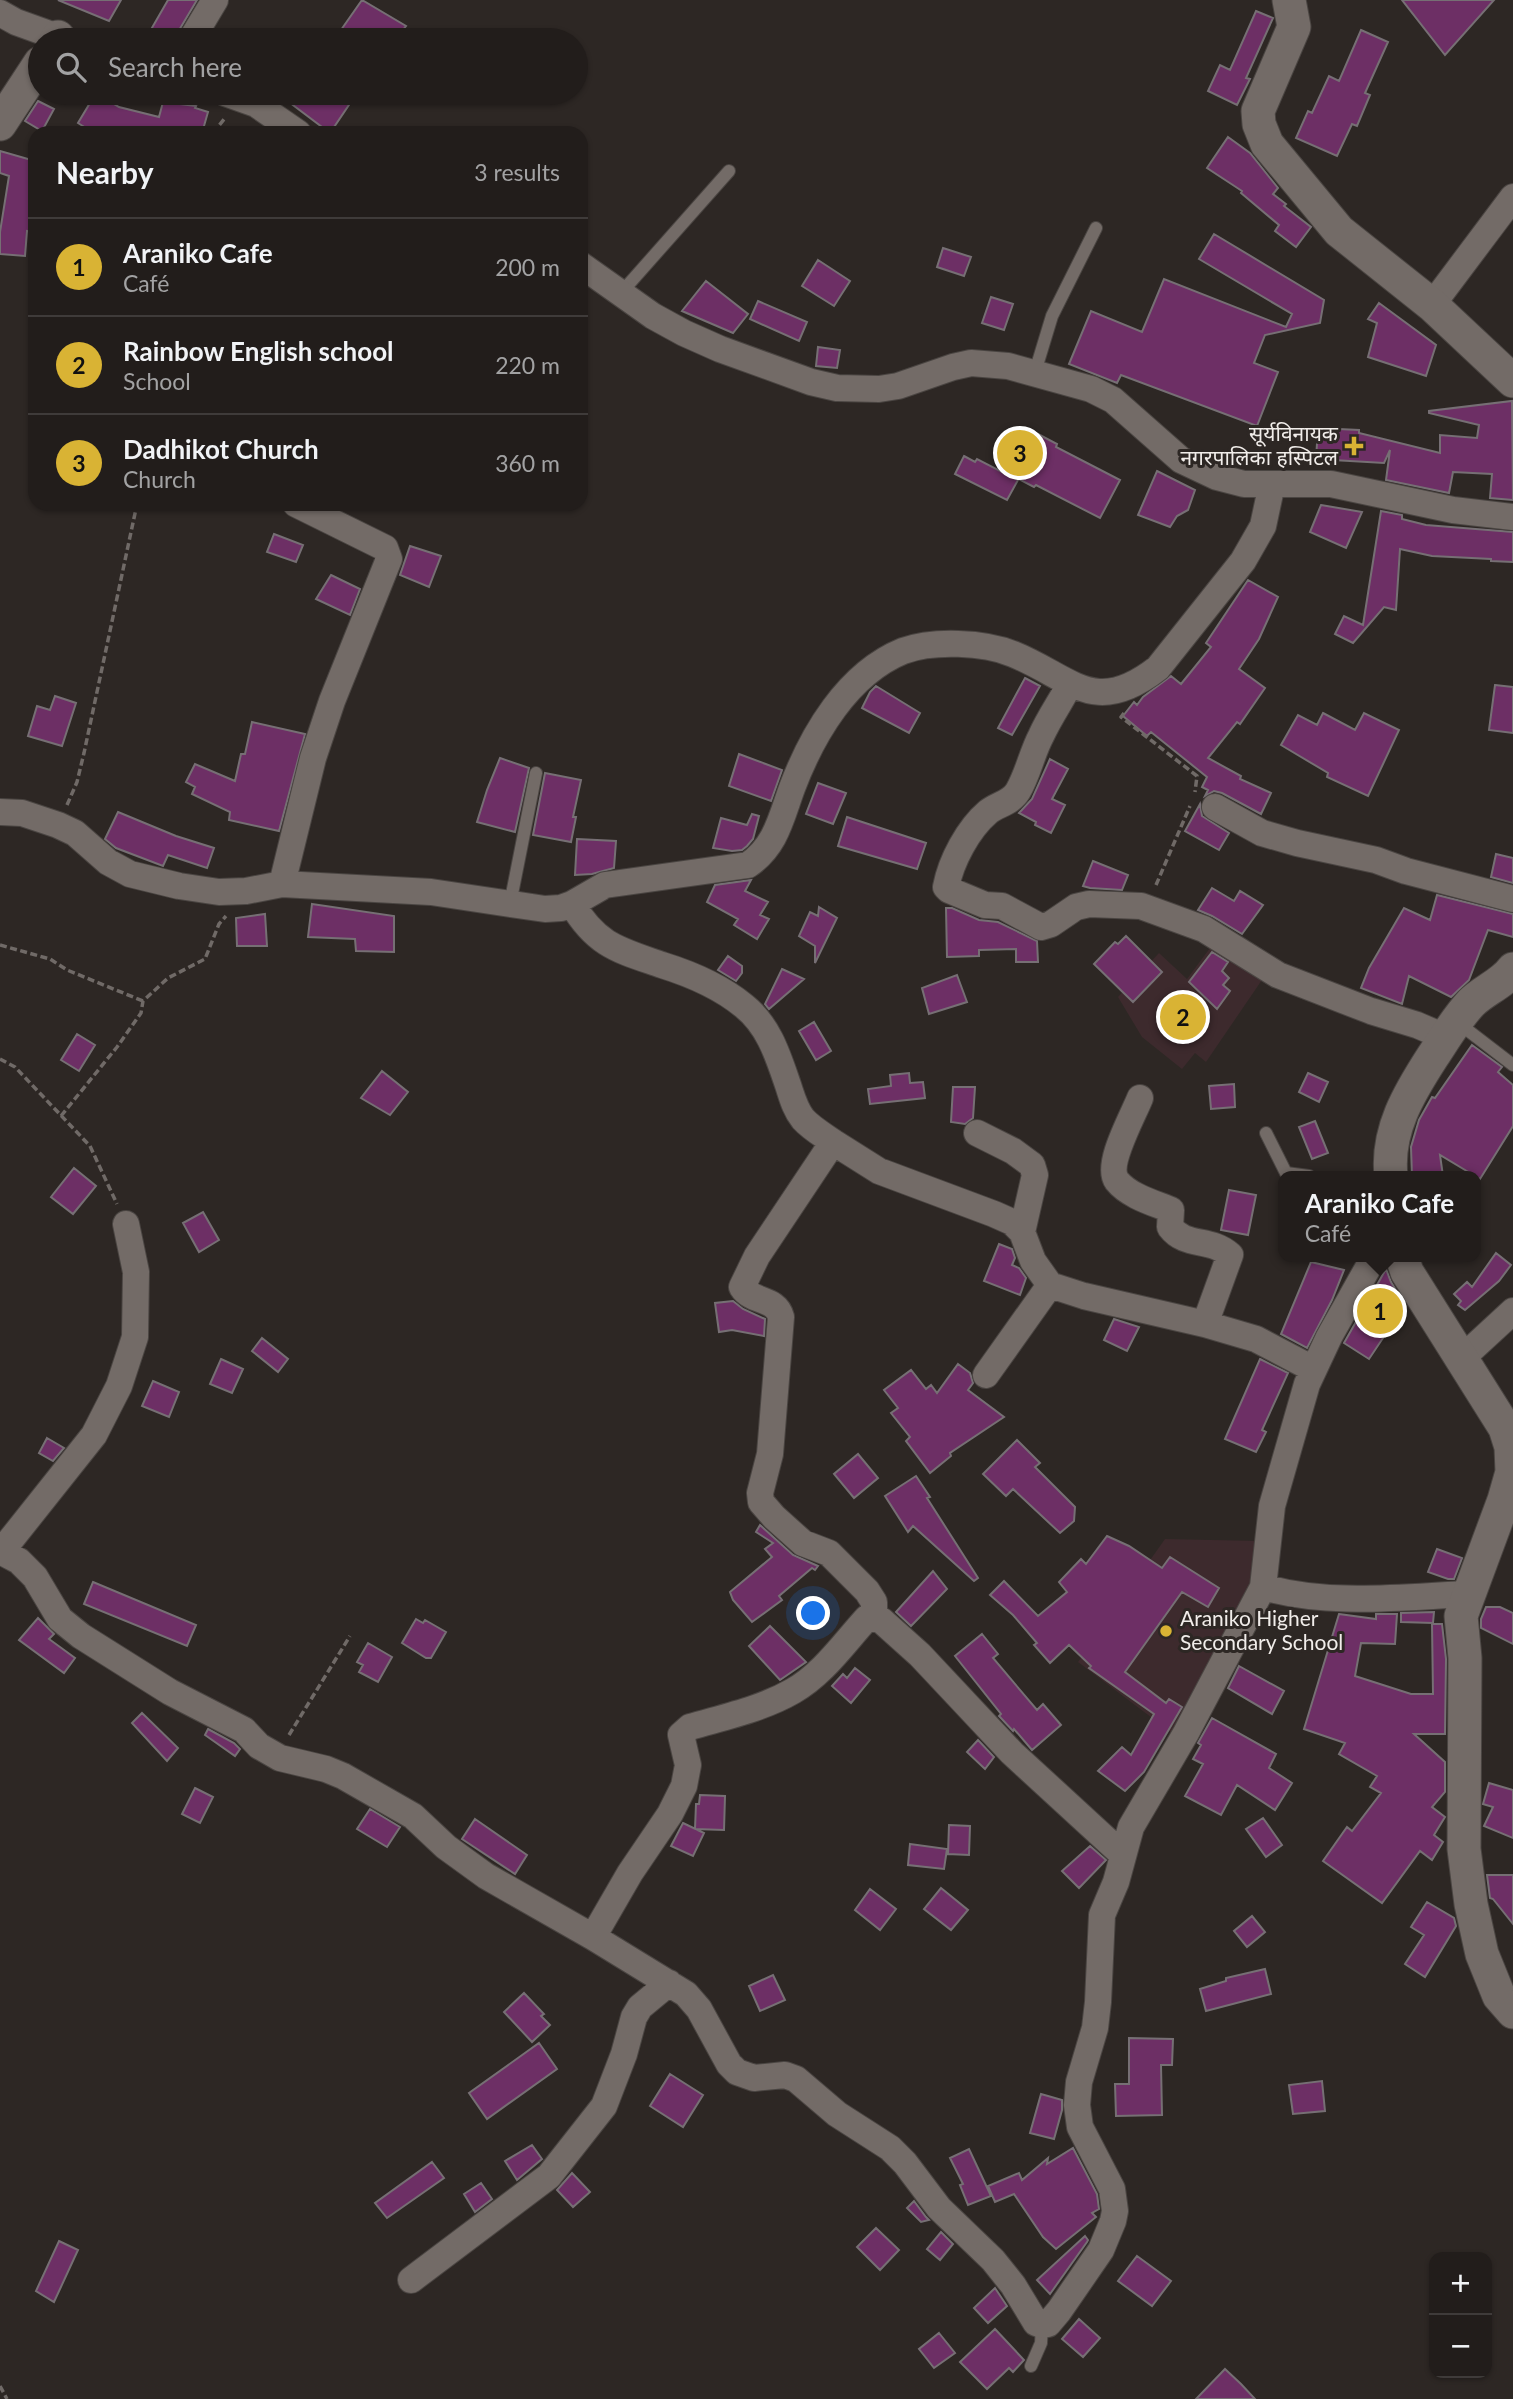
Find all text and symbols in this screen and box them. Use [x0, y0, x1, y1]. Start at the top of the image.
search box [28, 28, 588, 105]
icon: search [52, 48, 90, 86]
text: Search here [108, 51, 242, 83]
text: Nearby [56, 154, 154, 190]
text: 3 results [474, 158, 560, 186]
text: Araniko Cafe [123, 237, 273, 269]
text: 1 [72, 253, 86, 281]
text: 200 m [495, 253, 560, 281]
text: Café [123, 269, 169, 297]
text: Rainbow English school [123, 335, 394, 367]
text: 2 [72, 351, 86, 379]
text: 220 m [495, 351, 560, 379]
text: School [123, 367, 191, 395]
place label: सूर्यविनायक नगरपालिका हस्पिटल [1180, 420, 1339, 469]
pin: 3 [997, 427, 1043, 479]
text: Dadhikot Church [123, 433, 319, 465]
marker: सूर्यविनायक नगरपालिका हस्पिटल [1344, 436, 1364, 456]
text: 3 [72, 449, 86, 477]
text: 360 m [495, 449, 560, 477]
text: Church [123, 465, 196, 493]
pin: 2 [1160, 991, 1206, 1043]
popup [1278, 1171, 1481, 1262]
text: Araniko Cafe [1305, 1187, 1454, 1219]
text: Café [1305, 1219, 1351, 1247]
pin: 1 [1357, 1285, 1403, 1337]
your location [796, 1596, 830, 1630]
place label: Araniko Higher Secondary School [1180, 1605, 1343, 1654]
marker: Araniko Higher Secondary School [1158, 1623, 1174, 1639]
map controls [1429, 2252, 1492, 2378]
button: + [1429, 2252, 1492, 2315]
button: − [1429, 2315, 1492, 2378]

